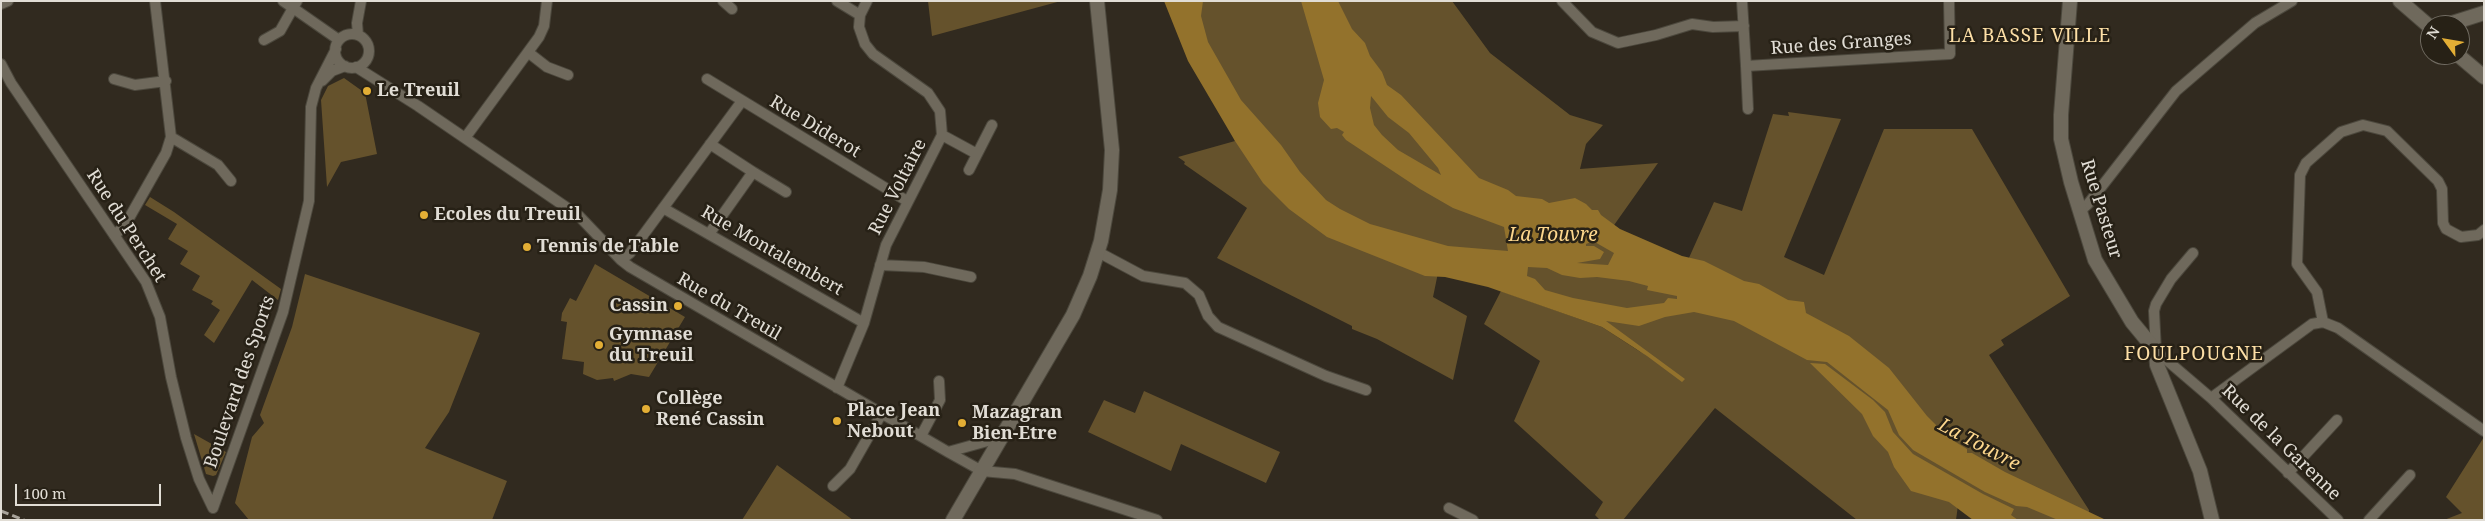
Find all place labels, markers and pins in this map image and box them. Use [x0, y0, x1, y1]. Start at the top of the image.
place label: Le Treuil [377, 80, 460, 102]
marker: Le Treuil [361, 85, 373, 97]
place label: Ecoles du Treuil [434, 204, 581, 226]
marker: Ecoles du Treuil [418, 209, 430, 221]
place label: Tennis de Table [537, 236, 679, 258]
marker: Tennis de Table [521, 241, 533, 253]
place label: Cassin [610, 295, 668, 317]
marker: Cassin [672, 300, 684, 312]
place label: Gymnase du Treuil [609, 324, 694, 366]
marker: Gymnase du Treuil [593, 339, 605, 351]
place label: Collège René Cassin [656, 388, 765, 430]
place label: Place Jean Nebout [847, 400, 940, 442]
place label: Mazagran Bien-Etre [972, 402, 1062, 444]
marker: Collège René Cassin [640, 403, 652, 415]
marker: Place Jean Nebout [831, 415, 843, 427]
marker: Mazagran Bien-Etre [956, 417, 968, 429]

